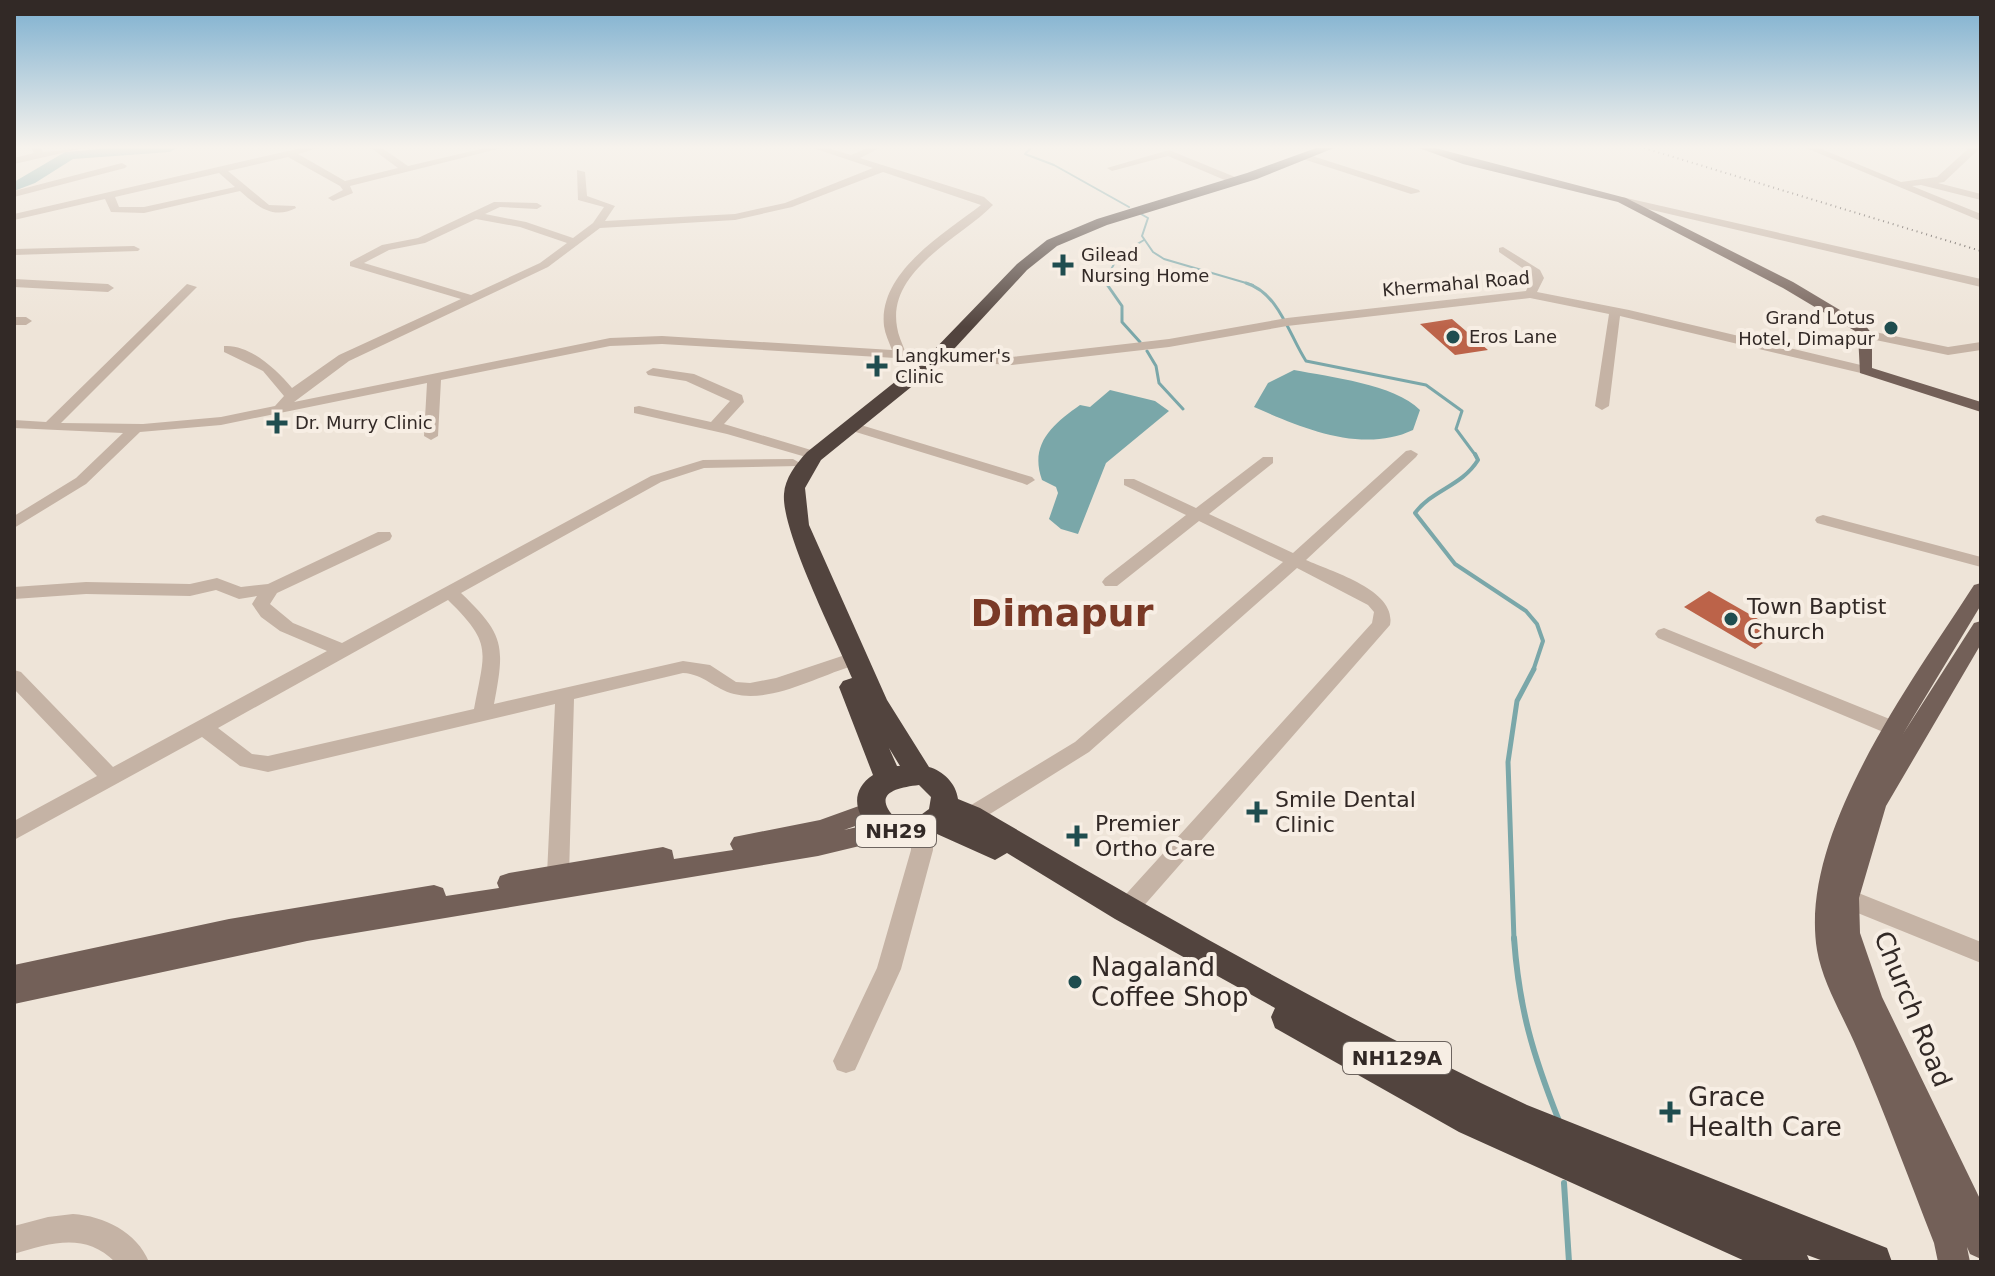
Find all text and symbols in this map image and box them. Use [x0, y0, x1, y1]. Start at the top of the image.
place label: Gilead Nursing Home [1081, 244, 1209, 286]
marker: Gilead Nursing Home [1052, 254, 1074, 276]
street label: Khermahal Road [1381, 267, 1531, 300]
place label: Grand Lotus Hotel, Dimapur [1738, 307, 1876, 349]
marker: Grand Lotus Hotel, Dimapur [1882, 319, 1900, 337]
place label: Eros Lane [1469, 326, 1557, 347]
marker: Eros Lane [1444, 328, 1462, 346]
place label: Langkumer's Clinic [895, 345, 1011, 387]
marker: Langkumer's Clinic [866, 355, 888, 377]
marker: Dr. Murry Clinic [266, 412, 288, 434]
place label: Dr. Murry Clinic [295, 412, 433, 433]
district label: Dimapur [971, 591, 1154, 635]
place label: Town Baptist Church [1746, 594, 1887, 644]
marker: Town Baptist Church [1722, 610, 1740, 628]
place label: Smile Dental Clinic [1275, 787, 1416, 837]
marker: Smile Dental Clinic [1246, 801, 1268, 823]
place label: Premier Ortho Care [1095, 811, 1215, 861]
road number: NH29 [856, 815, 936, 847]
marker: Premier Ortho Care [1066, 825, 1088, 847]
street label: Church Road [1868, 927, 1958, 1091]
place label: Nagaland Coffee Shop [1091, 952, 1249, 1012]
marker: Nagaland Coffee Shop [1066, 973, 1084, 991]
road number: NH129A [1343, 1042, 1451, 1074]
place label: Grace Health Care [1688, 1082, 1842, 1142]
marker: Grace Health Care [1659, 1101, 1681, 1123]

